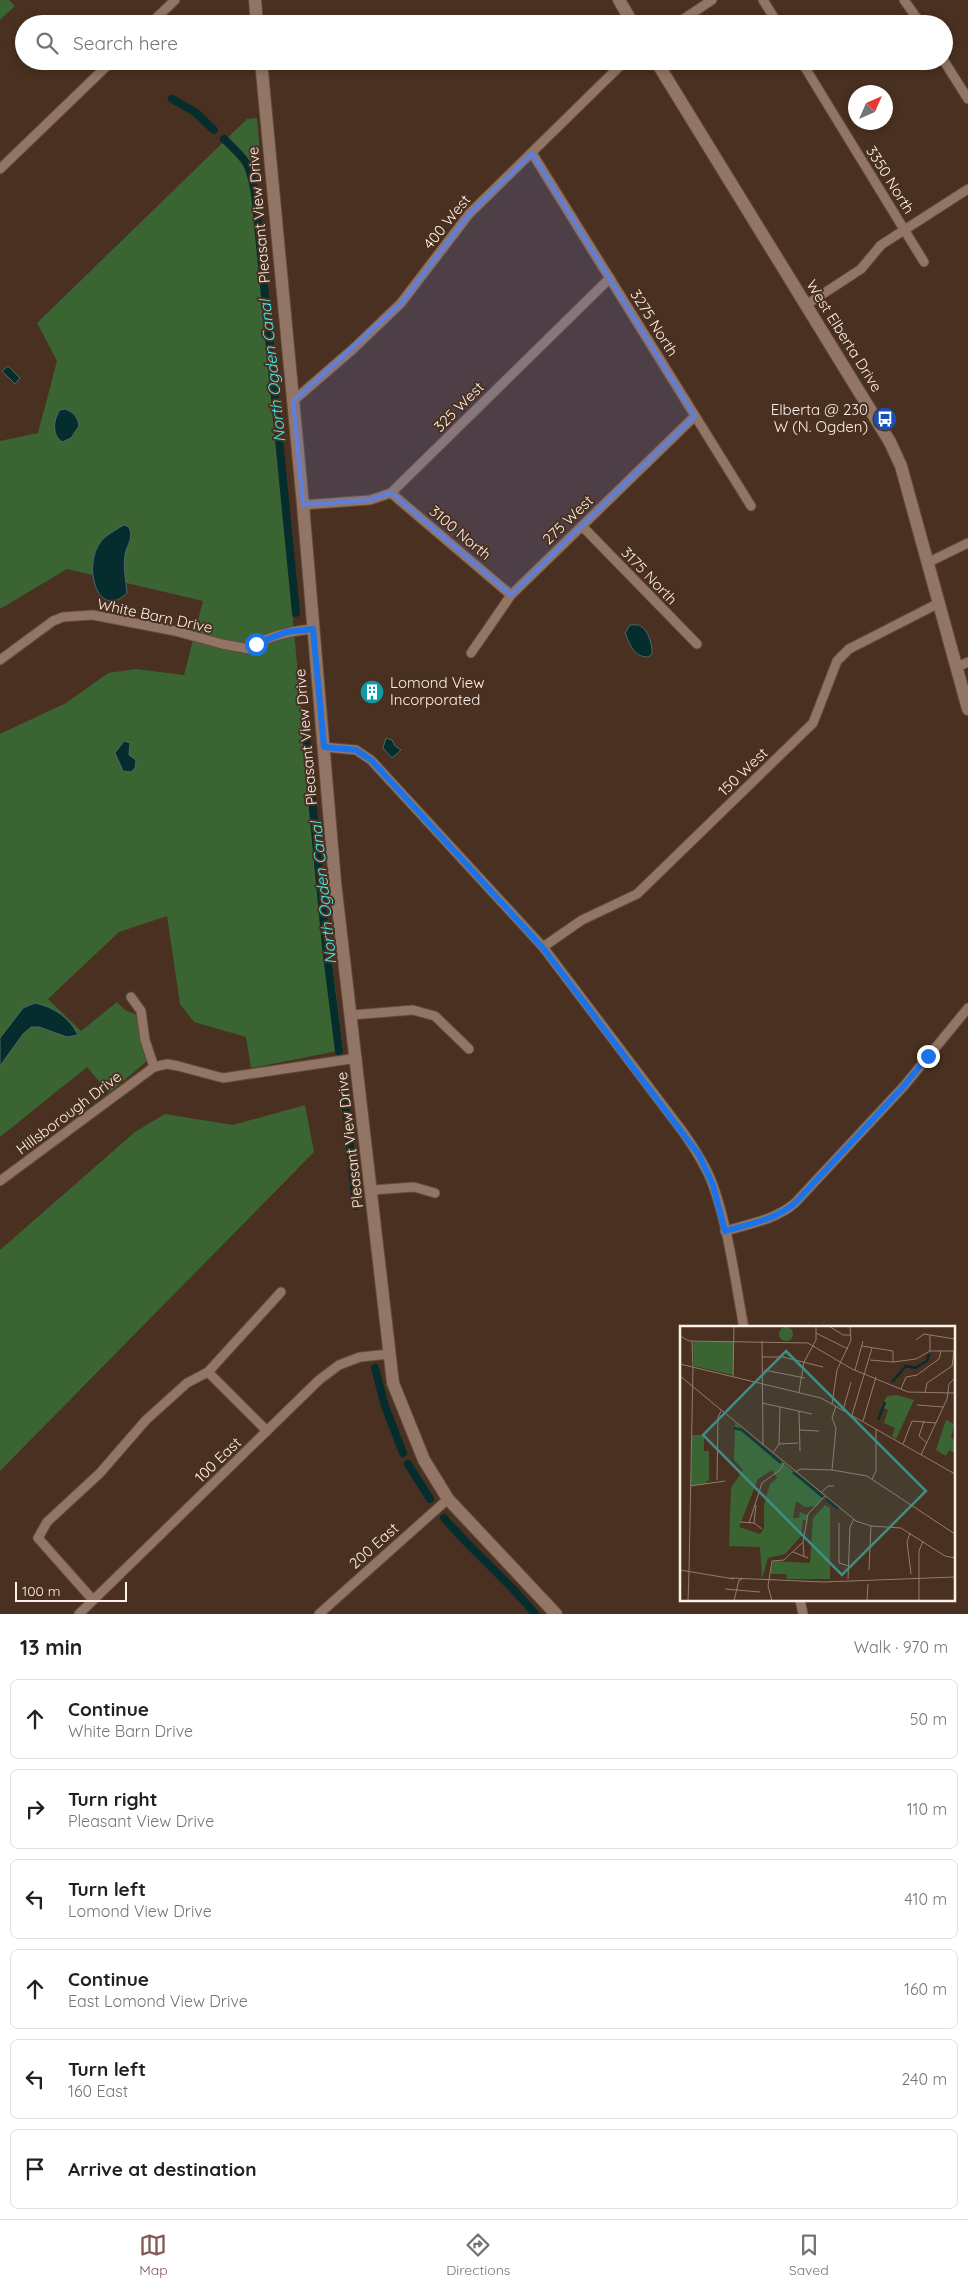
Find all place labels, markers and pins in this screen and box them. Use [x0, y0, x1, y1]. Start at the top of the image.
place label: Elberta @ 230 W (N. Ogden) [771, 400, 868, 436]
bus stop icon: Elberta @ 230 W (N. Ogden) [872, 406, 898, 432]
place label: Lomond View Incorporated [390, 673, 485, 709]
building icon: Lomond View Incorporated [359, 679, 385, 705]

